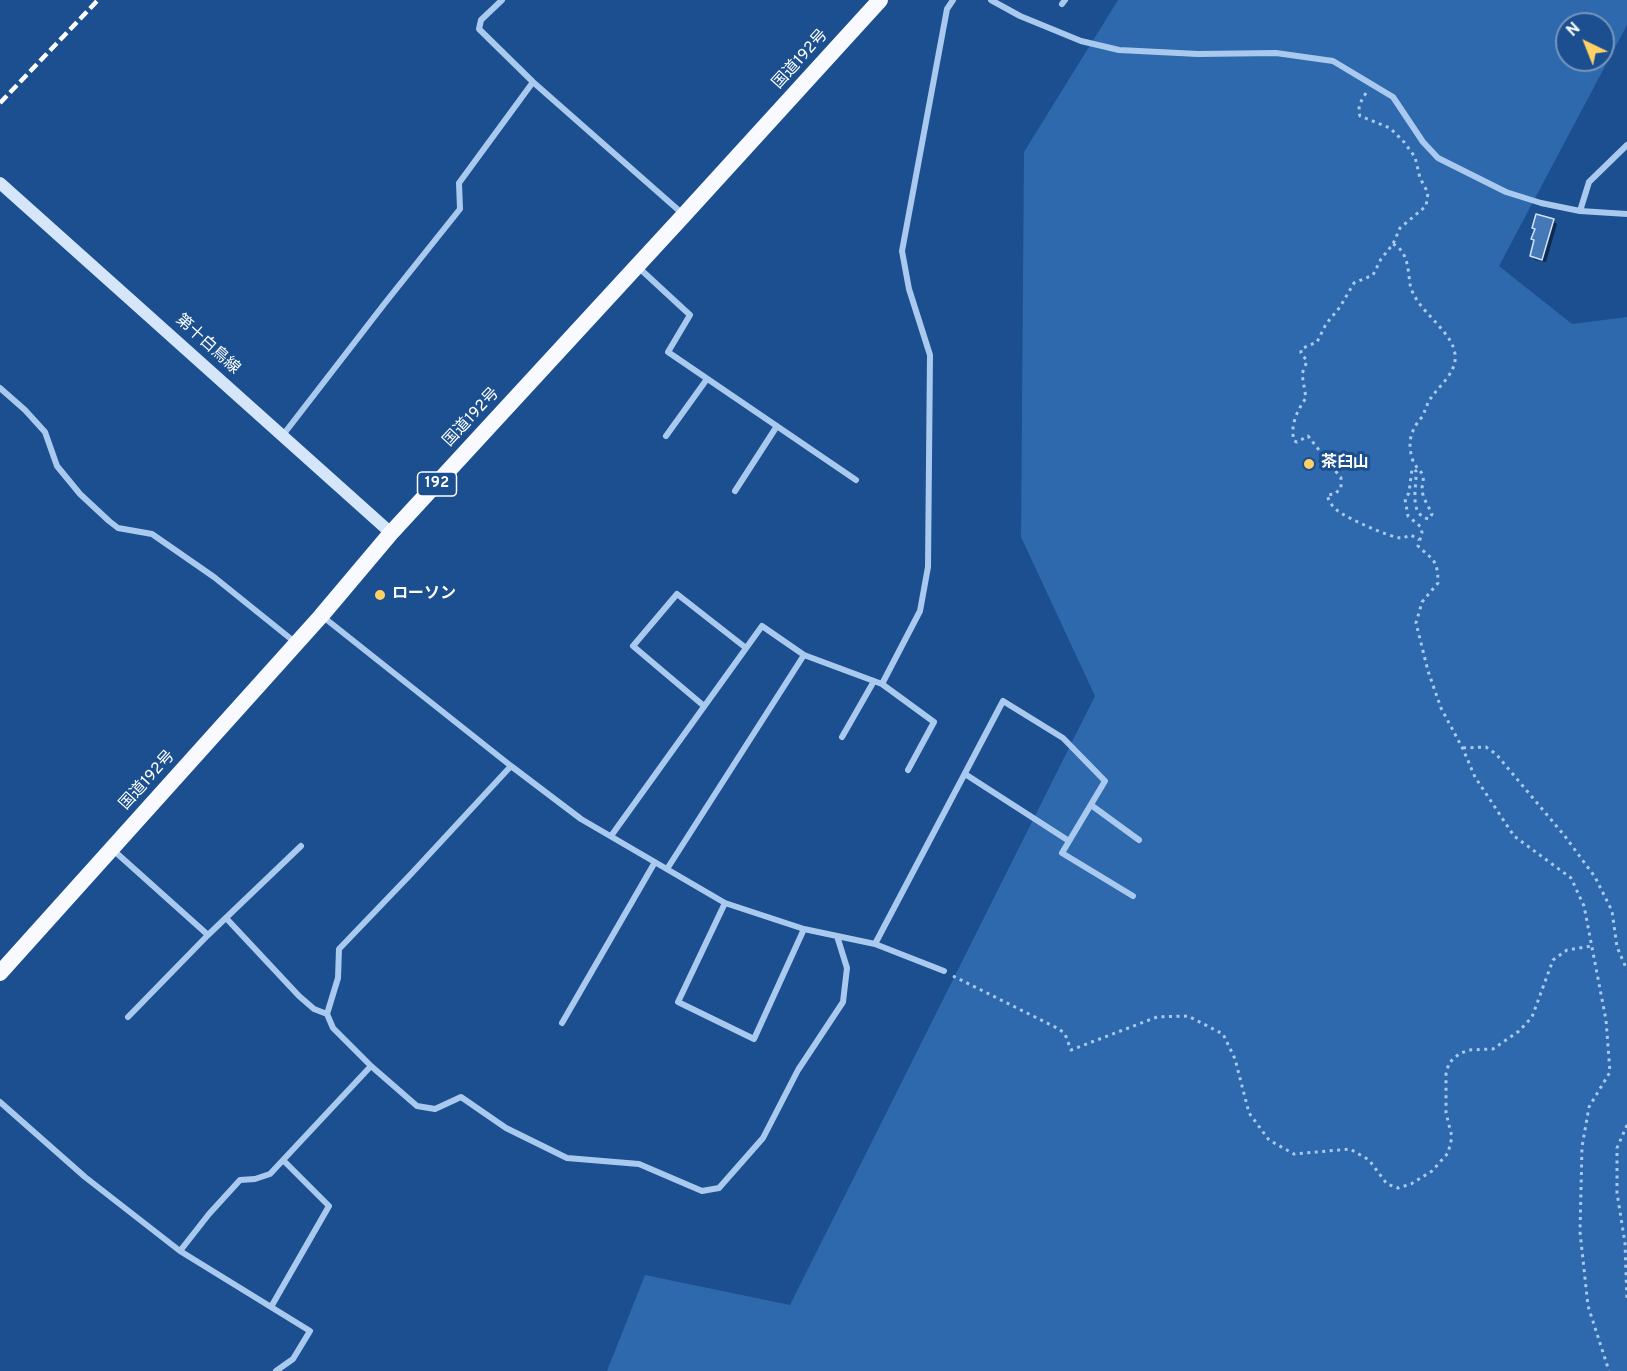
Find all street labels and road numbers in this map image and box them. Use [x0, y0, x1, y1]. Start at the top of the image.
street label: 国道192号 [769, 26, 833, 94]
street label: 第十白鳥線 [171, 311, 243, 379]
street label: 国道192号 [440, 385, 504, 451]
road number: 192 [418, 472, 456, 496]
street label: 国道192号 [116, 747, 180, 815]

